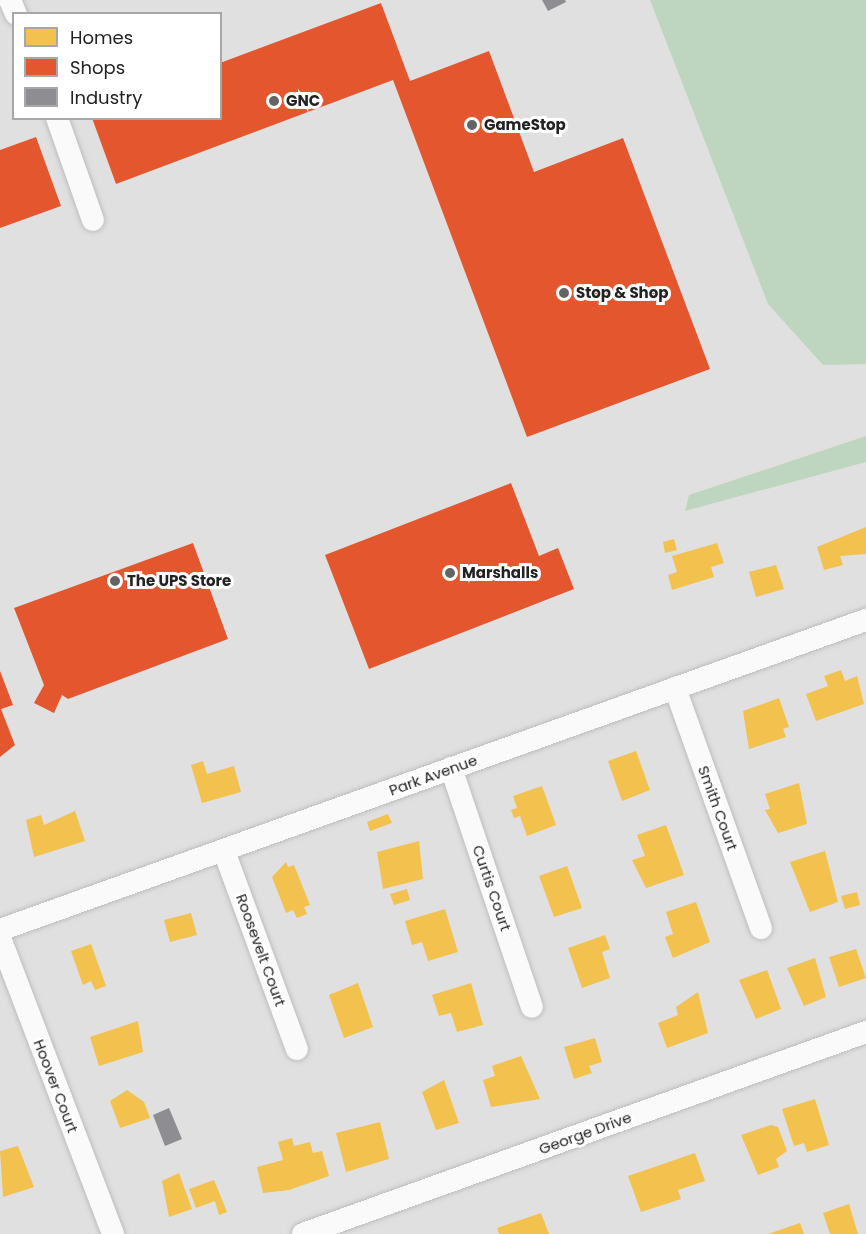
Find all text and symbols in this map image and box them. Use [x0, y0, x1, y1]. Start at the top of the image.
legend [12, 12, 222, 120]
text: Homes [70, 25, 133, 50]
text: Shops [70, 55, 125, 80]
text: Industry [70, 85, 142, 110]
place label: GNC [286, 92, 320, 110]
marker: GNC [267, 94, 281, 108]
place label: GameStop [484, 116, 566, 134]
marker: GameStop [465, 118, 479, 132]
place label: Stop & Shop [576, 284, 668, 302]
marker: Stop & Shop [557, 286, 571, 300]
place label: Marshalls [462, 564, 538, 582]
marker: Marshalls [443, 566, 457, 580]
place label: The UPS Store [127, 572, 231, 590]
marker: The UPS Store [108, 574, 122, 588]
street label: Park Avenue [386, 751, 480, 799]
street label: Smith Court [694, 763, 742, 853]
street label: Curtis Court [469, 843, 515, 933]
street label: Roosevelt Court [232, 891, 290, 1009]
street label: Hoover Court [30, 1037, 82, 1135]
street label: George Drive [536, 1108, 634, 1158]

